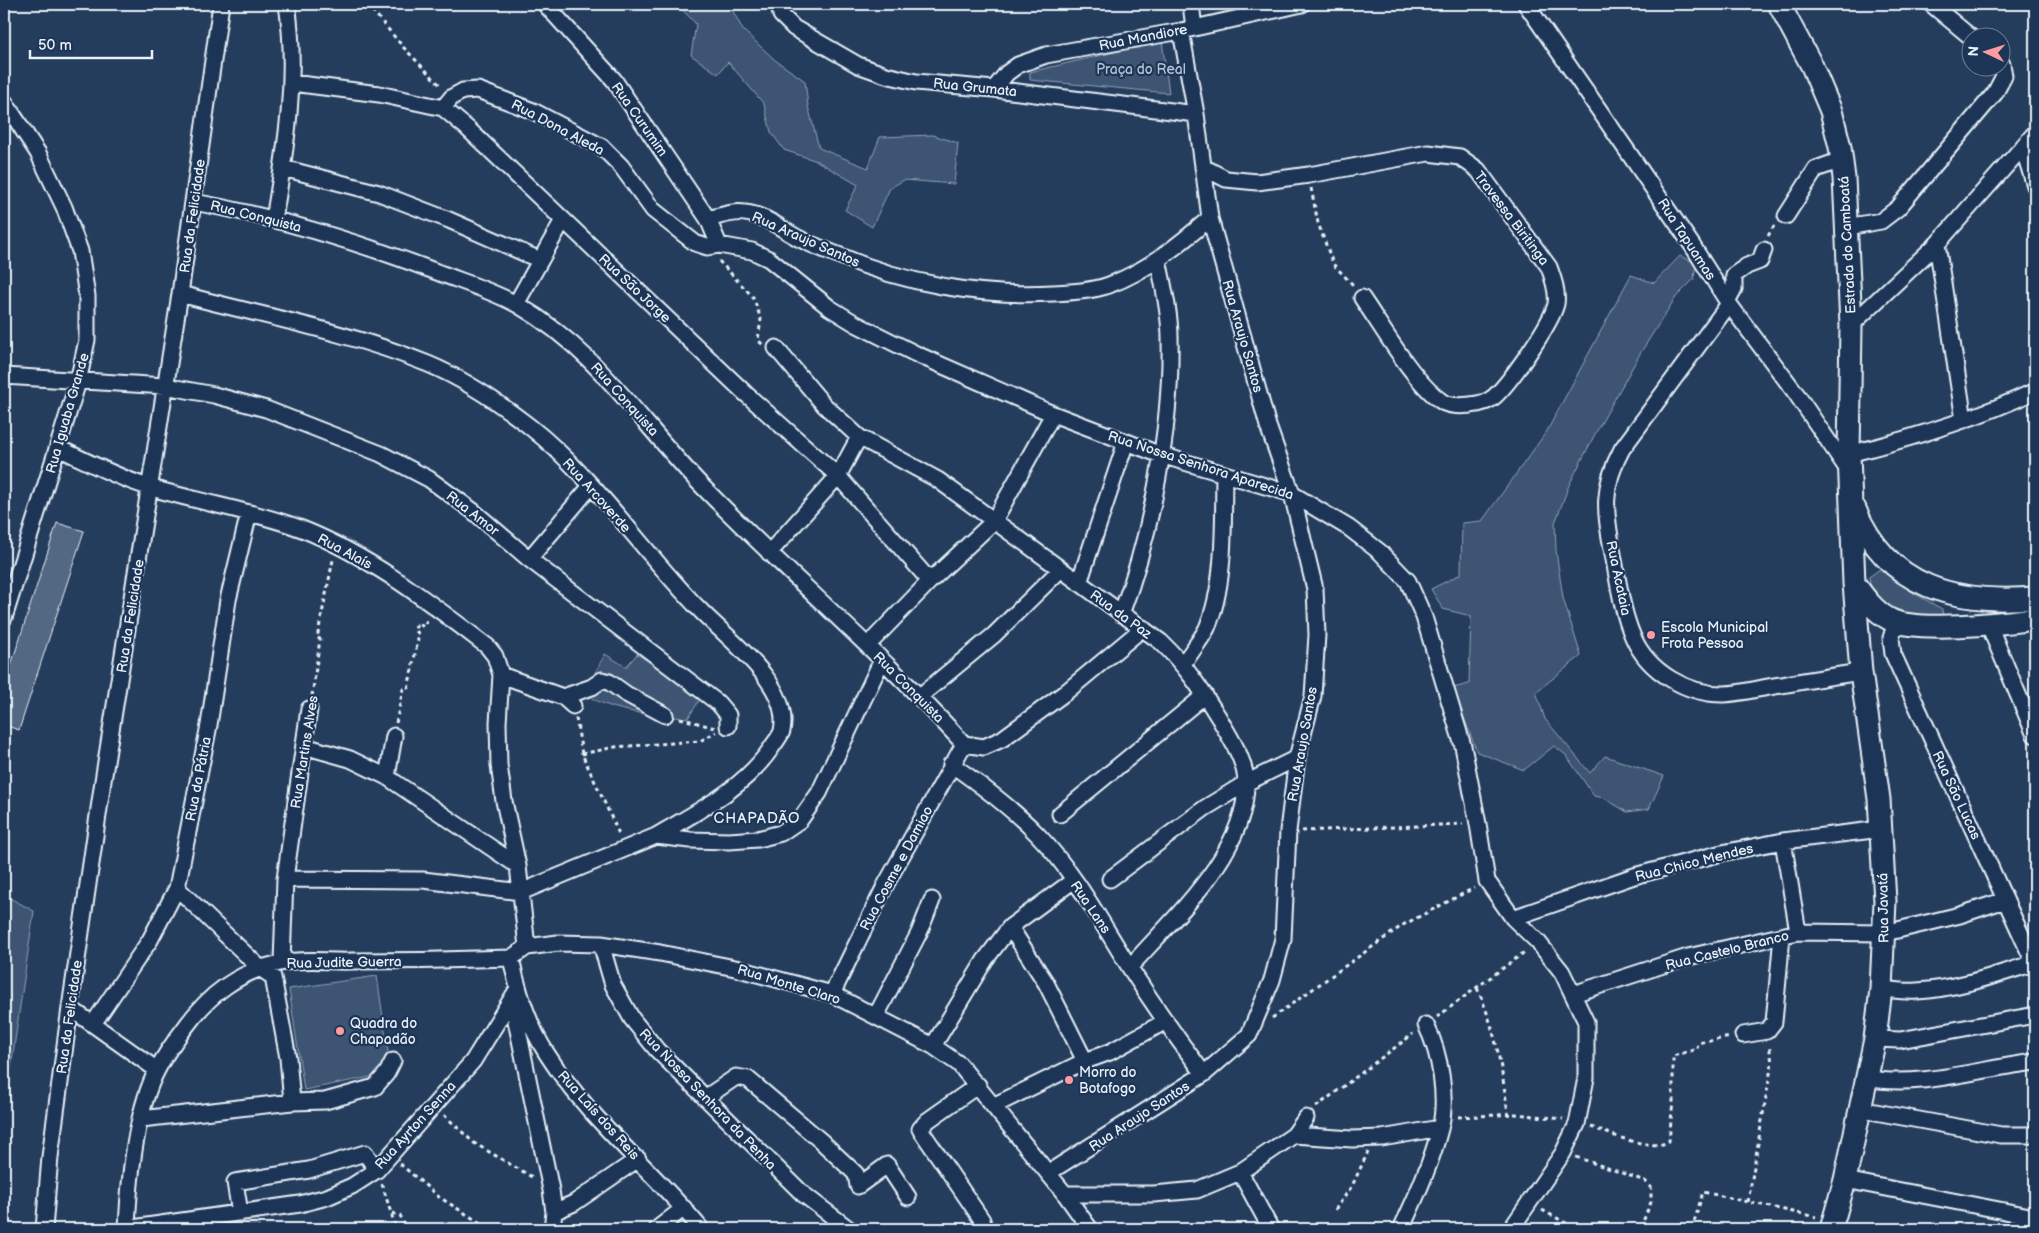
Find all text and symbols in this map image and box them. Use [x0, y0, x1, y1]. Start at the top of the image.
street label: Rua Mandiore [1097, 21, 1189, 54]
scale bar [30, 28, 152, 60]
north arrow [1962, 28, 2012, 78]
text: 50 m [38, 36, 72, 55]
text: N [1965, 45, 1982, 57]
park label: Praça do Real [1096, 61, 1186, 78]
street label: Rua Grumata [932, 75, 1018, 100]
street label: Rua Curumim [608, 79, 671, 160]
street label: Rua Dona Aleda [508, 96, 607, 159]
street label: Rua da Felicidade [176, 158, 209, 274]
street label: Travessa Biritinga [1471, 168, 1553, 269]
street label: Estrada do Camboatá [1835, 176, 1860, 314]
street label: Rua Tapuamas [1654, 195, 1719, 283]
street label: Rua Conquista [209, 197, 303, 236]
street label: Rua Araujo Santos [749, 208, 862, 271]
street label: Rua São Jorge [595, 251, 674, 326]
street label: Rua Araujo Santos [1218, 278, 1267, 394]
street label: Rua Iguaba Grande [42, 351, 93, 475]
street label: Rua Conquista [587, 359, 662, 440]
street label: Rua Nossa Senhora Aparecida [1106, 427, 1296, 504]
street label: Rua Arcoverde [559, 455, 634, 536]
street label: Rua Amor [443, 487, 503, 540]
street label: Rua Alaís [315, 530, 375, 573]
street label: Rua Acataia [1602, 539, 1635, 617]
street label: Rua da Felicidade [113, 558, 148, 674]
street label: Rua da Paz [1087, 586, 1155, 643]
place label: Escola Municipal Frota Pessoa [1661, 619, 1768, 652]
marker: Escola Municipal Frota Pessoa [1645, 629, 1657, 641]
street label: Rua Conquista [870, 648, 948, 726]
street label: Rua Araujo Santos [1284, 685, 1321, 803]
street label: Rua Martins Alves [287, 694, 322, 810]
street label: Rua da Pátria [182, 735, 215, 823]
street label: Rua São Lucas [1929, 748, 1984, 842]
street label: Rua Cosme e Damiao [856, 803, 937, 933]
district label: CHAPADÃO [714, 809, 800, 828]
street label: Rua Chico Mendes [1633, 840, 1755, 885]
street label: Rua Javatá [1874, 873, 1893, 943]
street label: Rua Lans [1067, 878, 1114, 937]
street label: Rua Castelo Branco [1664, 927, 1791, 974]
street label: Rua Judite Guerra [286, 953, 402, 972]
street label: Rua da Felicidade [53, 959, 86, 1075]
street label: Rua Monte Claro [735, 961, 843, 1008]
place label: Quadra do Chapadão [350, 1015, 417, 1048]
marker: Quadra do Chapadão [334, 1025, 346, 1037]
street label: Rua Nossa Senhora da Penha [636, 1025, 780, 1174]
place label: Morro do Botafogo [1079, 1064, 1137, 1097]
street label: Rua Laís dos Reis [554, 1067, 643, 1164]
marker: Morro do Botafogo [1063, 1074, 1075, 1086]
street label: Rua Ayrton Senna [371, 1078, 460, 1173]
street label: Rua Araujo Santos [1086, 1078, 1193, 1155]

